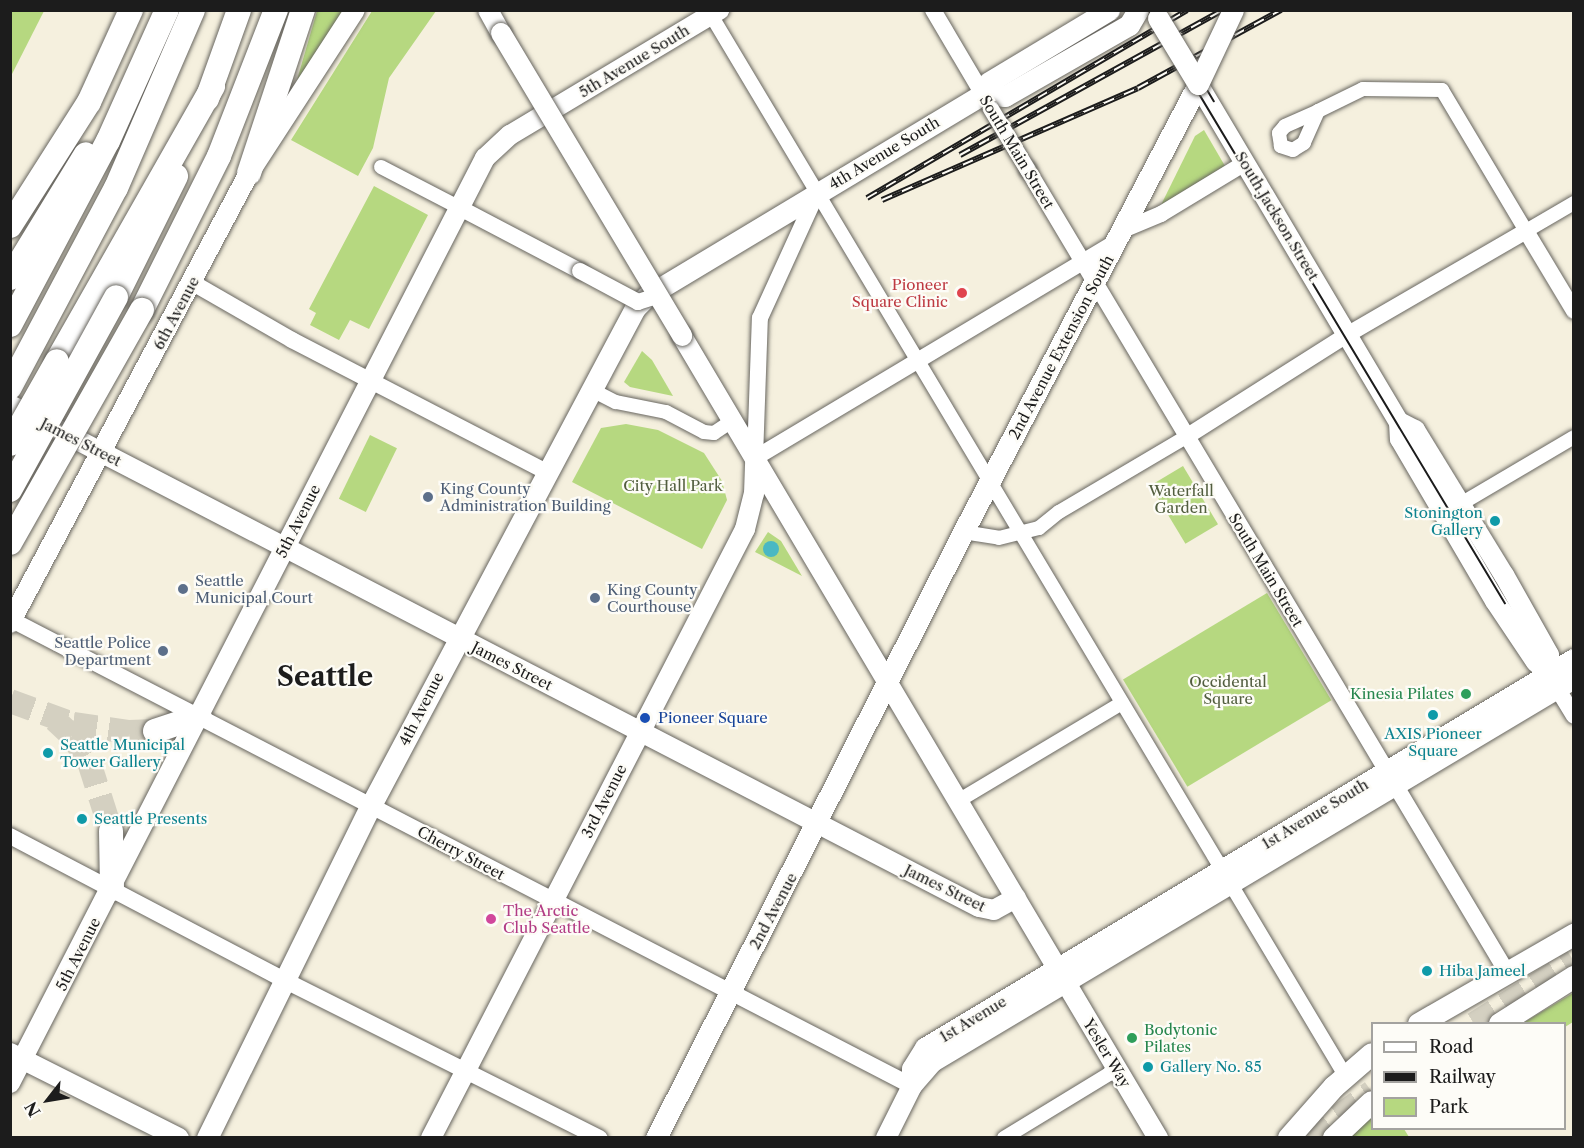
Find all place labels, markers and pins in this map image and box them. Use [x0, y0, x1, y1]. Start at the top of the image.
place label: Pioneer Square Clinic [852, 275, 948, 310]
marker: Pioneer Square Clinic [953, 284, 971, 302]
place label: King County Administration Building [440, 479, 611, 514]
marker: King County Administration Building [421, 490, 435, 504]
place label: Stonington Gallery [1404, 503, 1483, 538]
marker: Stonington Gallery [1488, 514, 1502, 528]
place label: Seattle Municipal Court [195, 571, 313, 606]
place label: King County Courthouse [607, 580, 698, 615]
marker: Seattle Municipal Court [176, 582, 190, 596]
marker: King County Courthouse [588, 591, 602, 605]
place label: Seattle Police Department [54, 633, 151, 668]
marker: Seattle Police Department [156, 644, 170, 658]
place label: Kinesia Pilates [1350, 685, 1454, 703]
marker: Kinesia Pilates [1459, 687, 1473, 701]
marker: AXIS Pioneer Square [1426, 708, 1440, 722]
marker: Pioneer Square [636, 709, 654, 727]
place label: Pioneer Square [658, 709, 768, 727]
place label: AXIS Pioneer Square [1384, 724, 1482, 759]
place label: Seattle Municipal Tower Gallery [60, 735, 185, 770]
marker: Seattle Municipal Tower Gallery [41, 746, 55, 760]
place label: Seattle Presents [94, 810, 207, 828]
marker: Seattle Presents [75, 812, 89, 826]
place label: The Arctic Club Seattle [503, 901, 590, 936]
marker: The Arctic Club Seattle [484, 912, 498, 926]
place label: Hiba Jameel [1439, 962, 1526, 980]
marker: Hiba Jameel [1420, 964, 1434, 978]
place label: Bodytonic Pilates [1144, 1020, 1217, 1055]
marker: Bodytonic Pilates [1125, 1031, 1139, 1045]
place label: Gallery No. 85 [1160, 1058, 1262, 1076]
marker: Gallery No. 85 [1141, 1060, 1155, 1074]

